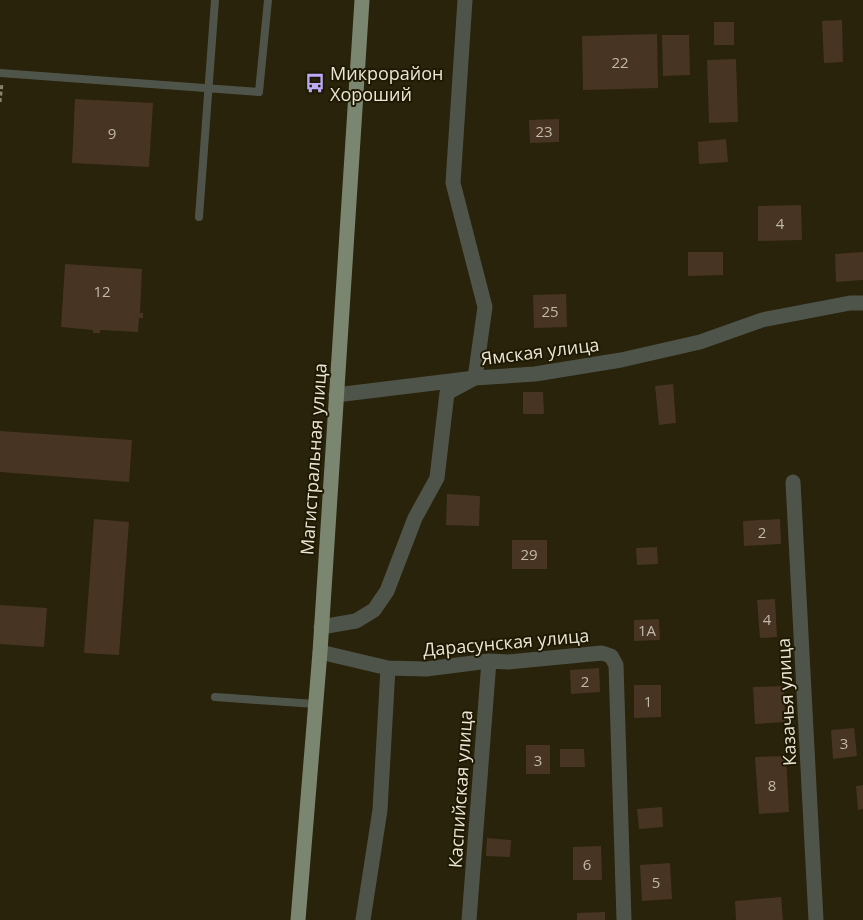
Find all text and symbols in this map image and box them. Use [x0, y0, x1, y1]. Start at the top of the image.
house number: 22 [611, 52, 629, 72]
place label: Микрорайон Хороший [330, 61, 443, 106]
bus stop icon: Микрорайон Хороший [304, 72, 326, 94]
house number: 23 [535, 121, 553, 141]
house number: 9 [108, 123, 116, 143]
house number: 4 [776, 213, 785, 233]
house number: 12 [93, 281, 111, 301]
house number: 25 [541, 301, 559, 321]
street label: Ямская улица [479, 332, 601, 370]
street label: Магистральная улица [294, 362, 332, 556]
house number: 2 [758, 522, 766, 542]
house number: 29 [520, 544, 538, 564]
house number: 4 [763, 609, 772, 629]
house number: 1А [638, 620, 657, 640]
street label: Дарасунская улица [422, 623, 590, 661]
street label: Казачья улица [771, 638, 801, 766]
house number: 2 [581, 671, 589, 691]
house number: 1 [644, 691, 652, 711]
street label: Каспийская улица [443, 709, 477, 869]
house number: 3 [840, 733, 848, 753]
house number: 3 [534, 750, 542, 770]
house number: 8 [768, 775, 776, 795]
house number: 6 [583, 854, 591, 874]
house number: 5 [652, 872, 660, 892]

